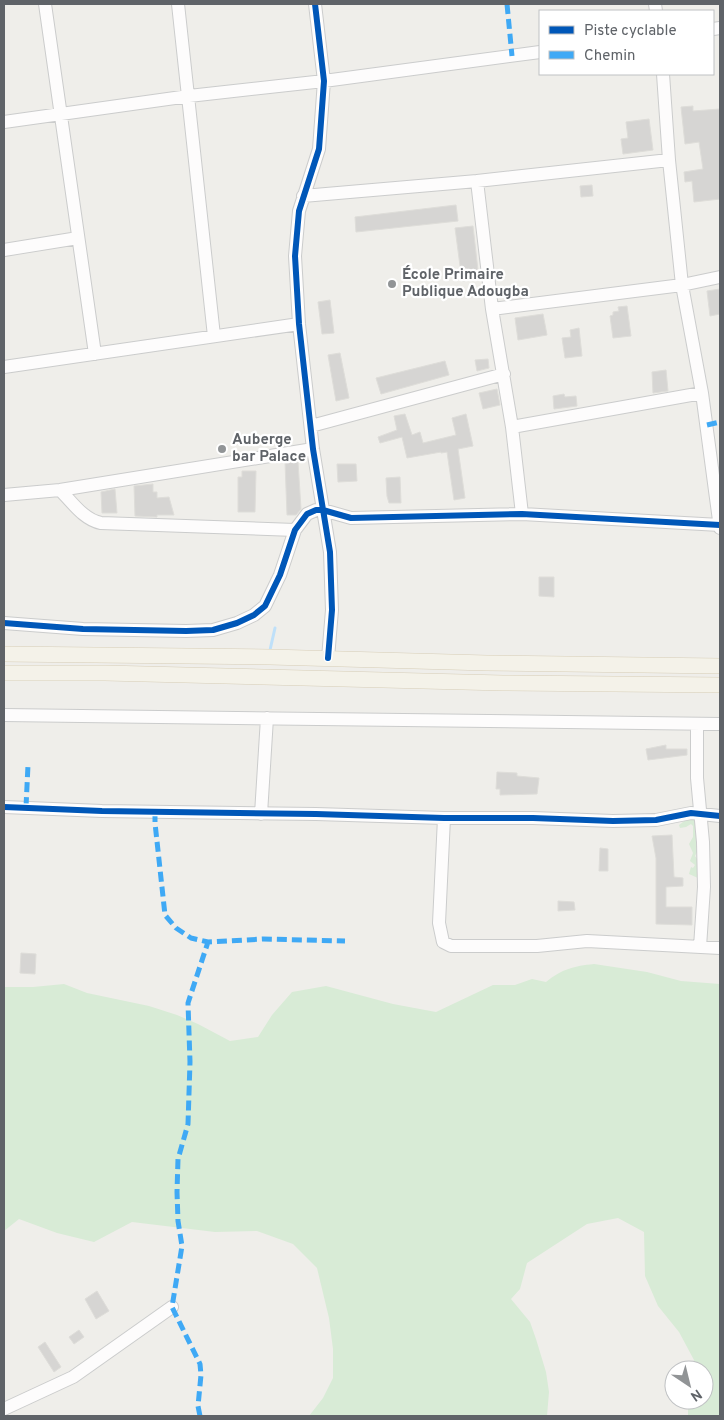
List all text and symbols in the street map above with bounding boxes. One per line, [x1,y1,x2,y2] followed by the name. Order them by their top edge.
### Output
[539,10,714,75] legend
[584,22,677,41] text: Piste cyclable
[584,47,636,66] text: Chemin
[402,265,529,302] place label: École Primaire Publique Adougba
[386,278,398,290] marker: École Primaire Publique Adougba
[232,431,306,467] place label: Auberge bar Palace
[216,443,228,455] marker: Auberge bar Palace
[664,1360,714,1410] north arrow
[687,1385,705,1404] text: N

